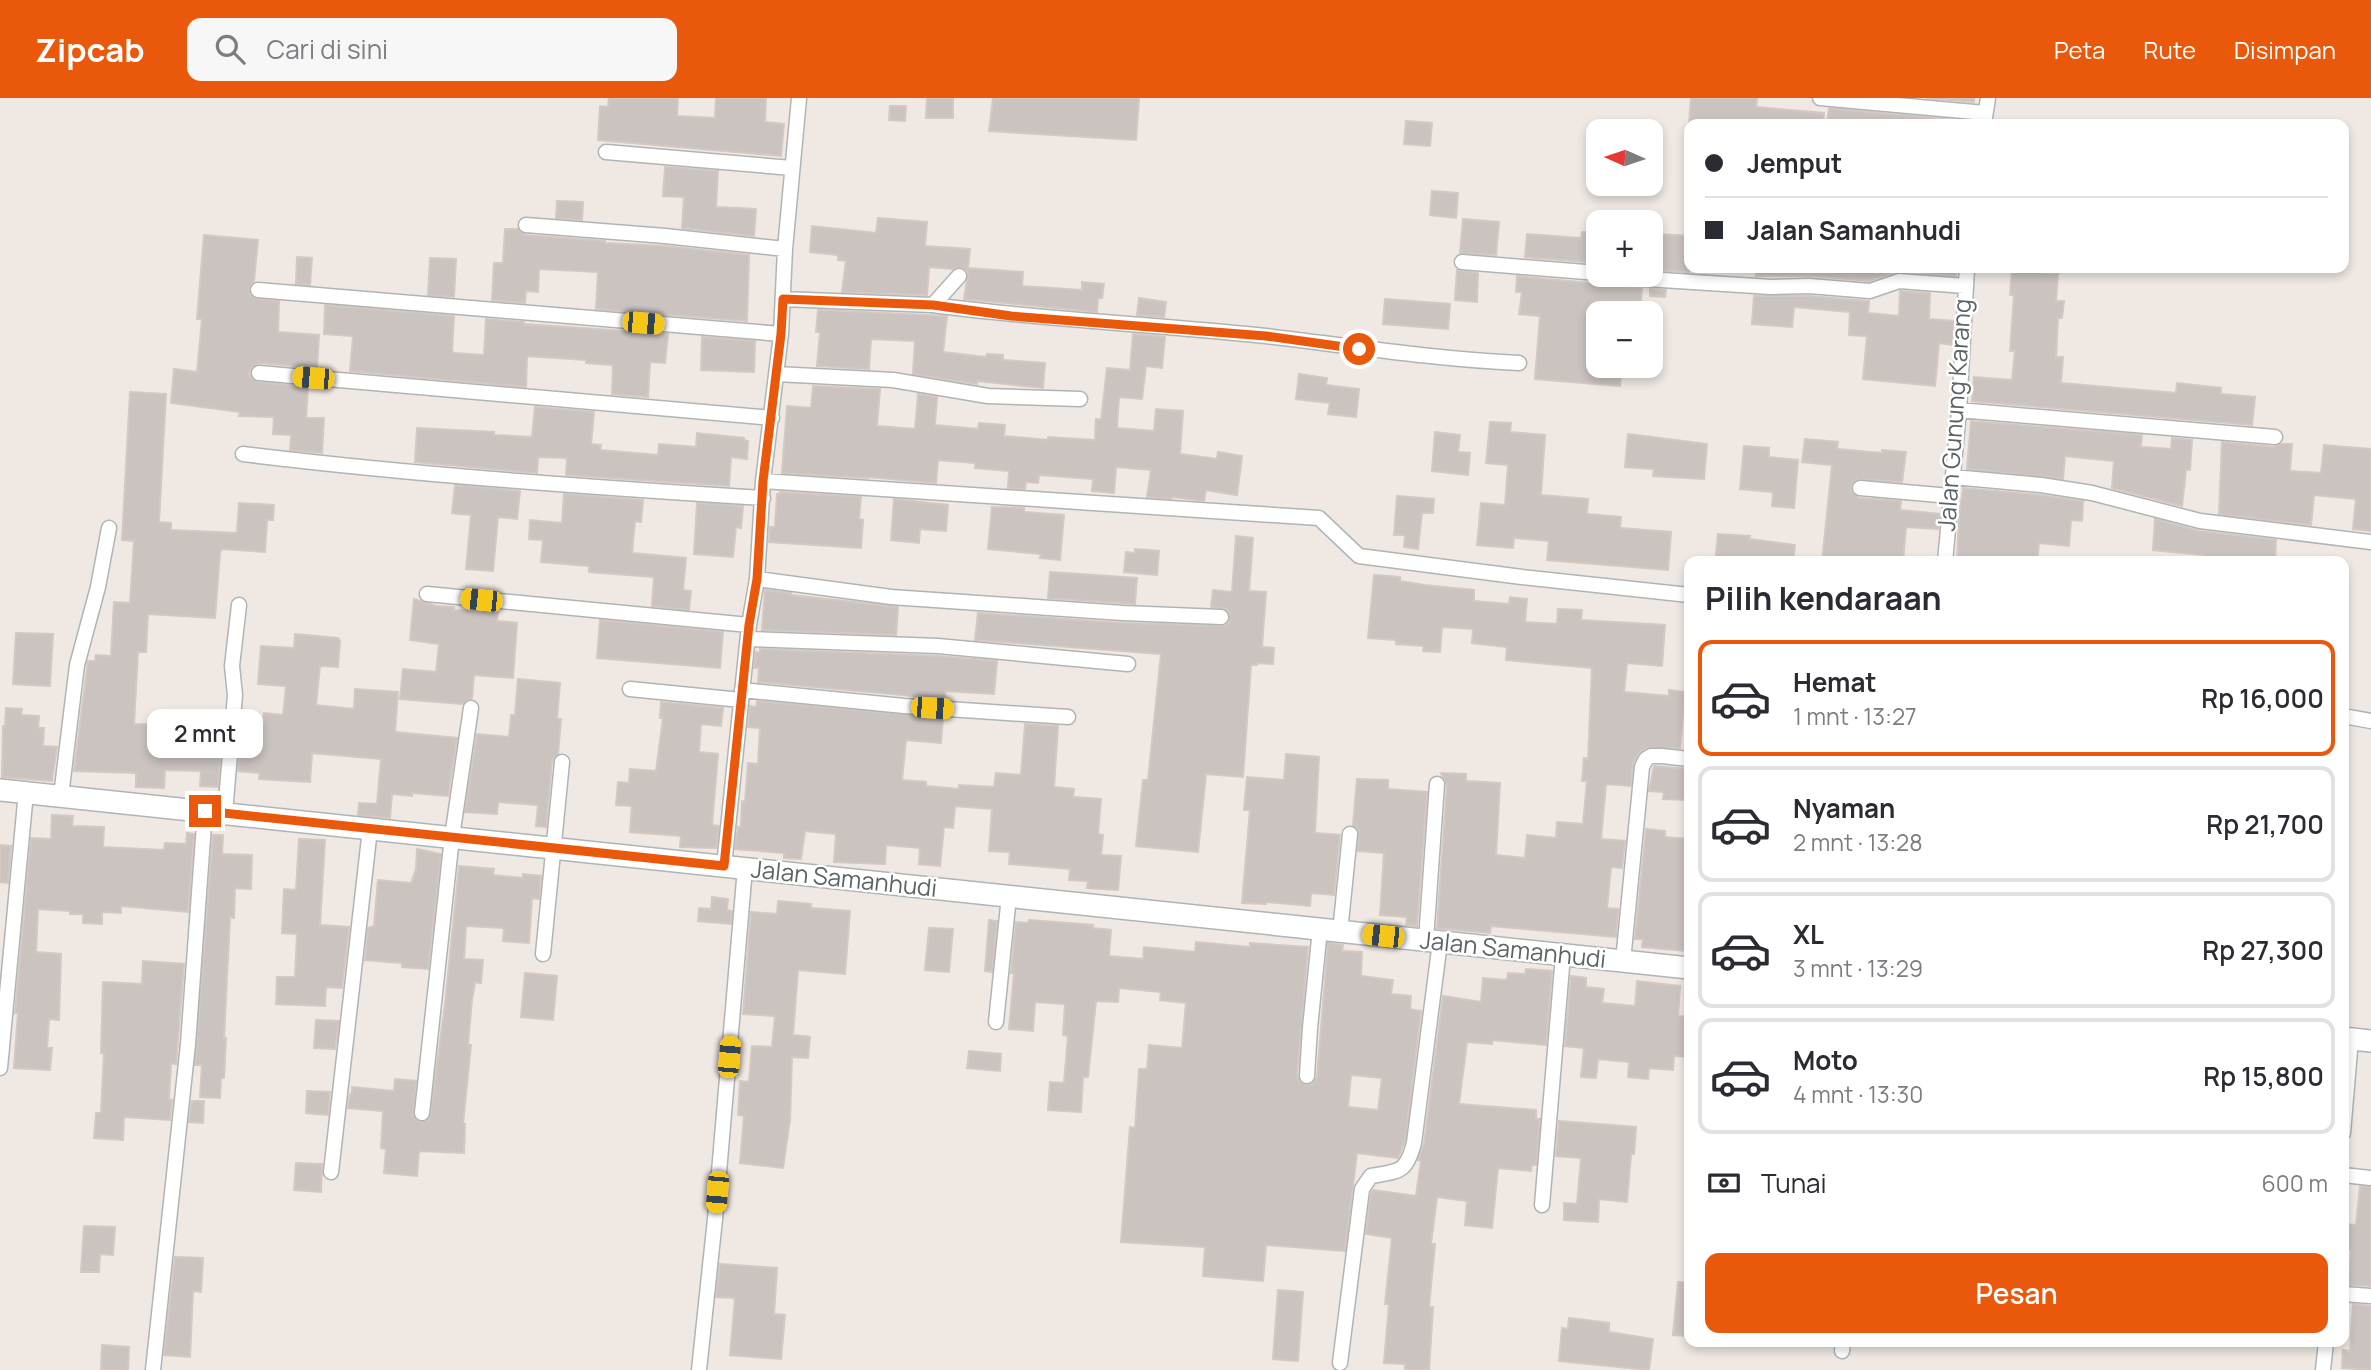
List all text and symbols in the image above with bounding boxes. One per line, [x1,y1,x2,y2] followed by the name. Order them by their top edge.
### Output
[187,18,677,81] search box
[35,27,145,72] text: Zipcab
[211,30,249,68] icon: search
[267,31,388,67] text: Cari di sini
[2054,33,2105,66] text: Peta
[2143,33,2196,66] text: Rute
[2234,33,2336,66] text: Disimpan
[1586,119,1662,196] north arrow
[1586,119,1663,378] map controls
[1747,145,1842,181] text: Jemput
[1586,210,1663,287] button: +
[1747,212,1961,248] text: Jalan Samanhudi
[1929,298,1978,532] street label: Jalan Gunung Karang
[1586,301,1663,378] button: −
[622,311,665,335] car
[1343,333,1375,365] route start
[292,366,335,390] car
[1705,576,1942,620] text: Pilih kendaraan
[460,587,503,613] car
[1793,664,1877,700] text: Hemat
[1709,667,1772,730] icon: car
[2201,680,2324,716] text: Rp 16,000
[911,696,954,720] car
[1793,700,1917,732] text: 1 mnt · 13:27
[147,710,263,758] callout: 2 mnt
[174,717,236,749] text: 2 mnt
[1793,790,1895,826] text: Nyaman
[1709,793,1772,856] icon: car
[189,795,221,827] route end
[2206,806,2324,842] text: Rp 21,700
[1793,826,1923,858] text: 2 mnt · 13:28
[750,851,939,904] street label: Jalan Samanhudi
[1793,916,1824,952] text: XL
[1709,919,1772,982] icon: car
[1419,922,1608,975] street label: Jalan Samanhudi
[1362,923,1405,949] car
[2202,932,2324,968] text: Rp 27,300
[1793,952,1923,984] text: 3 mnt · 13:29
[717,1035,742,1079] car
[1793,1042,1858,1078] text: Moto
[1709,1045,1772,1108] icon: car
[2203,1058,2324,1094] text: Rp 15,800
[1793,1078,1923,1110] text: 4 mnt · 13:30
[1705,1164,1743,1202] icon: cash
[1761,1165,1827,1201] text: Tunai
[2262,1167,2328,1199] text: 600 m
[705,1170,730,1214] car
[1705,1253,2328,1333] button: Pesan

